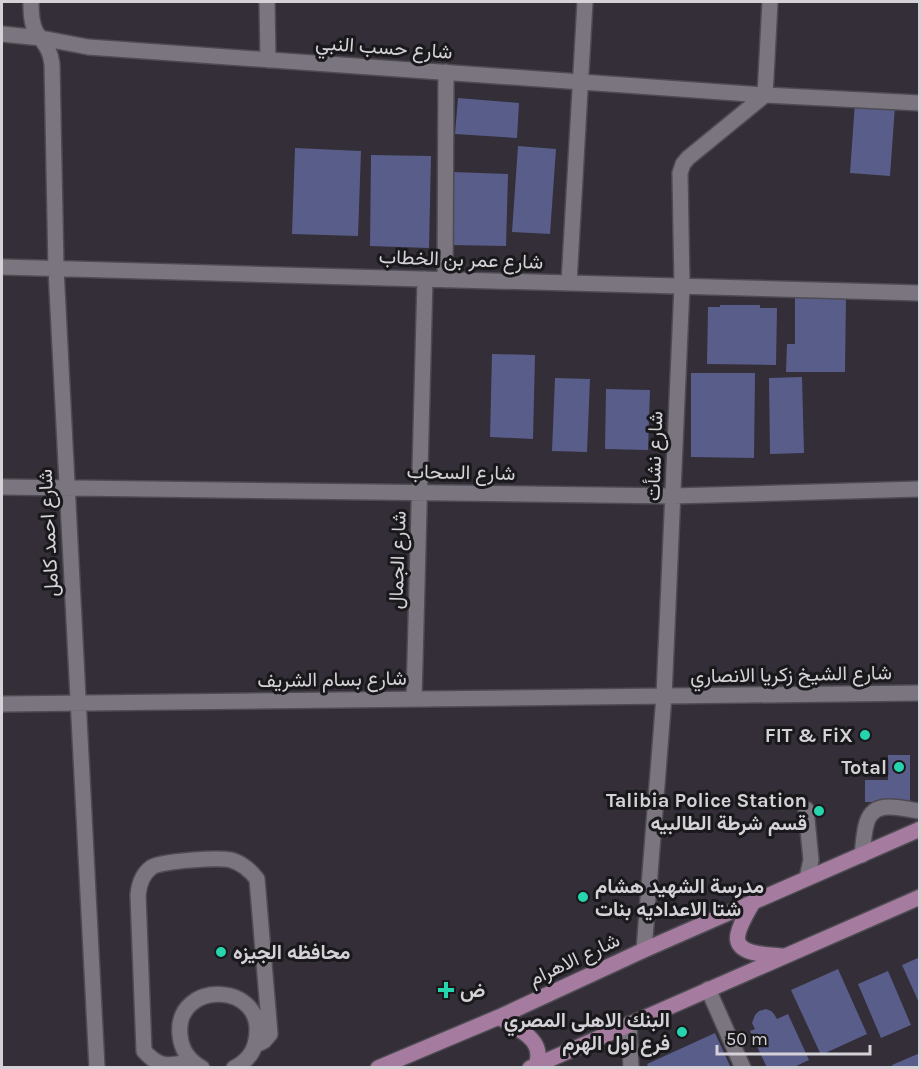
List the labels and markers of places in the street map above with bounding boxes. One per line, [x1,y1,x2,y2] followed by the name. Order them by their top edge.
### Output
[765,724,853,747] place label: FIT & FiX
[858,728,872,742] marker: FIT & FiX
[841,756,887,779] place label: Total
[892,760,906,774] marker: Total
[606,789,807,836] place label: Talibia Police Station قسم شرطة الطالبيه
[812,804,826,818] marker: Talibia Police Station قسم شرطة الطالبيه
[595,875,764,921] place label: مدرسة الشهيد هشام شتا الاعداديه بنات
[576,890,590,904] marker: مدرسة الشهيد هشام شتا الاعداديه بنات
[233,941,351,965] place label: محافظه الجيزه
[214,945,228,959] marker: محافظه الجيزه
[460,979,485,1002] place label: ض
[437,981,455,999] marker: ض
[504,1009,670,1057] place label: البنك الاهلى المصري فرع اول الهرم
[675,1025,689,1039] marker: البنك الاهلى المصري فرع اول الهرم

